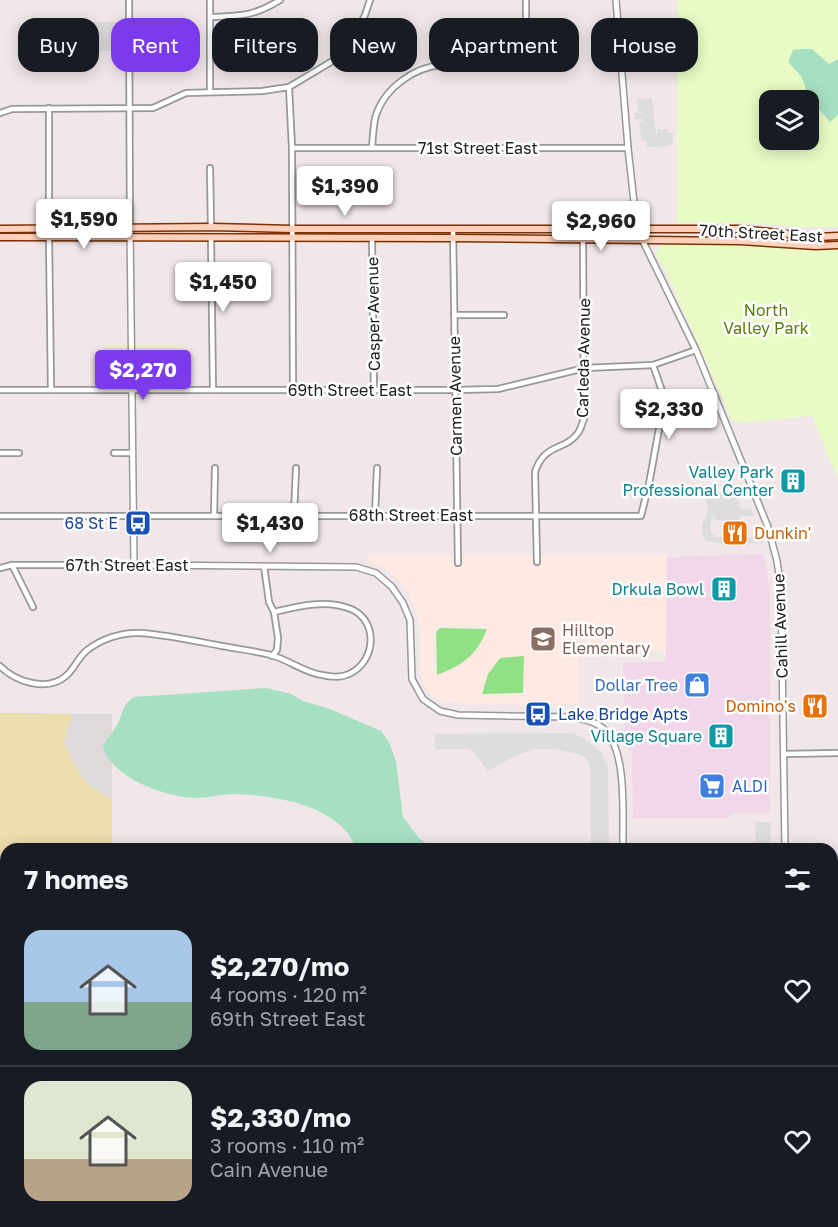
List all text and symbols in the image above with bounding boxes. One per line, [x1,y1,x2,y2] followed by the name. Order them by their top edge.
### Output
[18,18,99,72] chip: Buy
[111,18,200,72] chip: Rent
[212,18,318,72] chip: Filters
[330,18,417,72] chip: New
[429,18,579,72] chip: Apartment
[591,18,698,72] chip: House
[759,90,819,150] map controls
[759,90,819,150] button: layers
[418,138,538,158] street label: 71st Street East
[296,166,394,217] pin: $1,390
[311,173,379,197] text: $1,390
[35,199,133,250] pin: $1,590
[552,201,650,252] pin: $2,960
[50,206,118,230] text: $1,590
[566,208,636,232] text: $2,960
[699,220,823,246] street label: 70th Street East
[362,257,384,371] street label: Casper Avenue
[174,262,272,313] pin: $1,450
[189,269,257,293] text: $1,450
[572,298,594,418] street label: Carleda Avenue
[723,300,809,338] park label: North Valley Park
[444,336,466,456] street label: Carmen Avenue
[94,350,192,401] pin: $2,270
[109,357,177,381] text: $2,270
[288,380,412,400] street label: 69th Street East
[620,389,718,440] pin: $2,330
[634,396,704,420] text: $2,330
[622,462,774,500] place label: Valley Park Professional Center
[778,466,808,496] building icon: Valley Park Professional Center
[221,503,319,554] pin: $1,430
[349,505,473,525] street label: 68th Street East
[123,508,153,538] bus stop icon: 68 St E
[236,510,304,534] text: $1,430
[64,513,118,533] place label: 68 St E
[720,518,750,548] restaurant icon: Dunkin'
[754,523,811,543] place label: Dunkin'
[65,555,189,575] street label: 67th Street East
[768,573,792,679] street label: Cahill Avenue
[709,574,739,604] building icon: Drkula Bowl
[611,579,704,599] place label: Drkula Bowl
[562,620,650,658] place label: Hilltop Elementary
[528,624,558,654] school or university icon: Hilltop Elementary
[682,670,712,700] shop icon: Dollar Tree
[595,675,678,695] place label: Dollar Tree
[800,691,830,721] restaurant icon: Domino's
[725,696,796,716] place label: Domino's
[523,699,553,729] bus stop icon: Lake Bridge Apts
[558,704,688,724] place label: Lake Bridge Apts
[706,721,736,751] building icon: Village Square
[590,726,702,746] place label: Village Square
[697,771,727,801] supermarket icon: ALDI
[732,776,768,796] place label: ALDI
[781,863,814,896] icon: filters
[24,864,129,895] text: 7 homes
[210,951,349,982] text: $2,270/mo
[72,954,144,1026] icon: home
[781,974,814,1007] icon: heart
[210,982,367,1006] text: 4 rooms · 120 m²
[210,1006,366,1030] text: 69th Street East
[210,1102,351,1133] text: $2,330/mo
[72,1105,144,1177] icon: home
[781,1125,814,1158] icon: heart
[210,1133,364,1157] text: 3 rooms · 110 m²
[210,1157,328,1181] text: Cain Avenue

